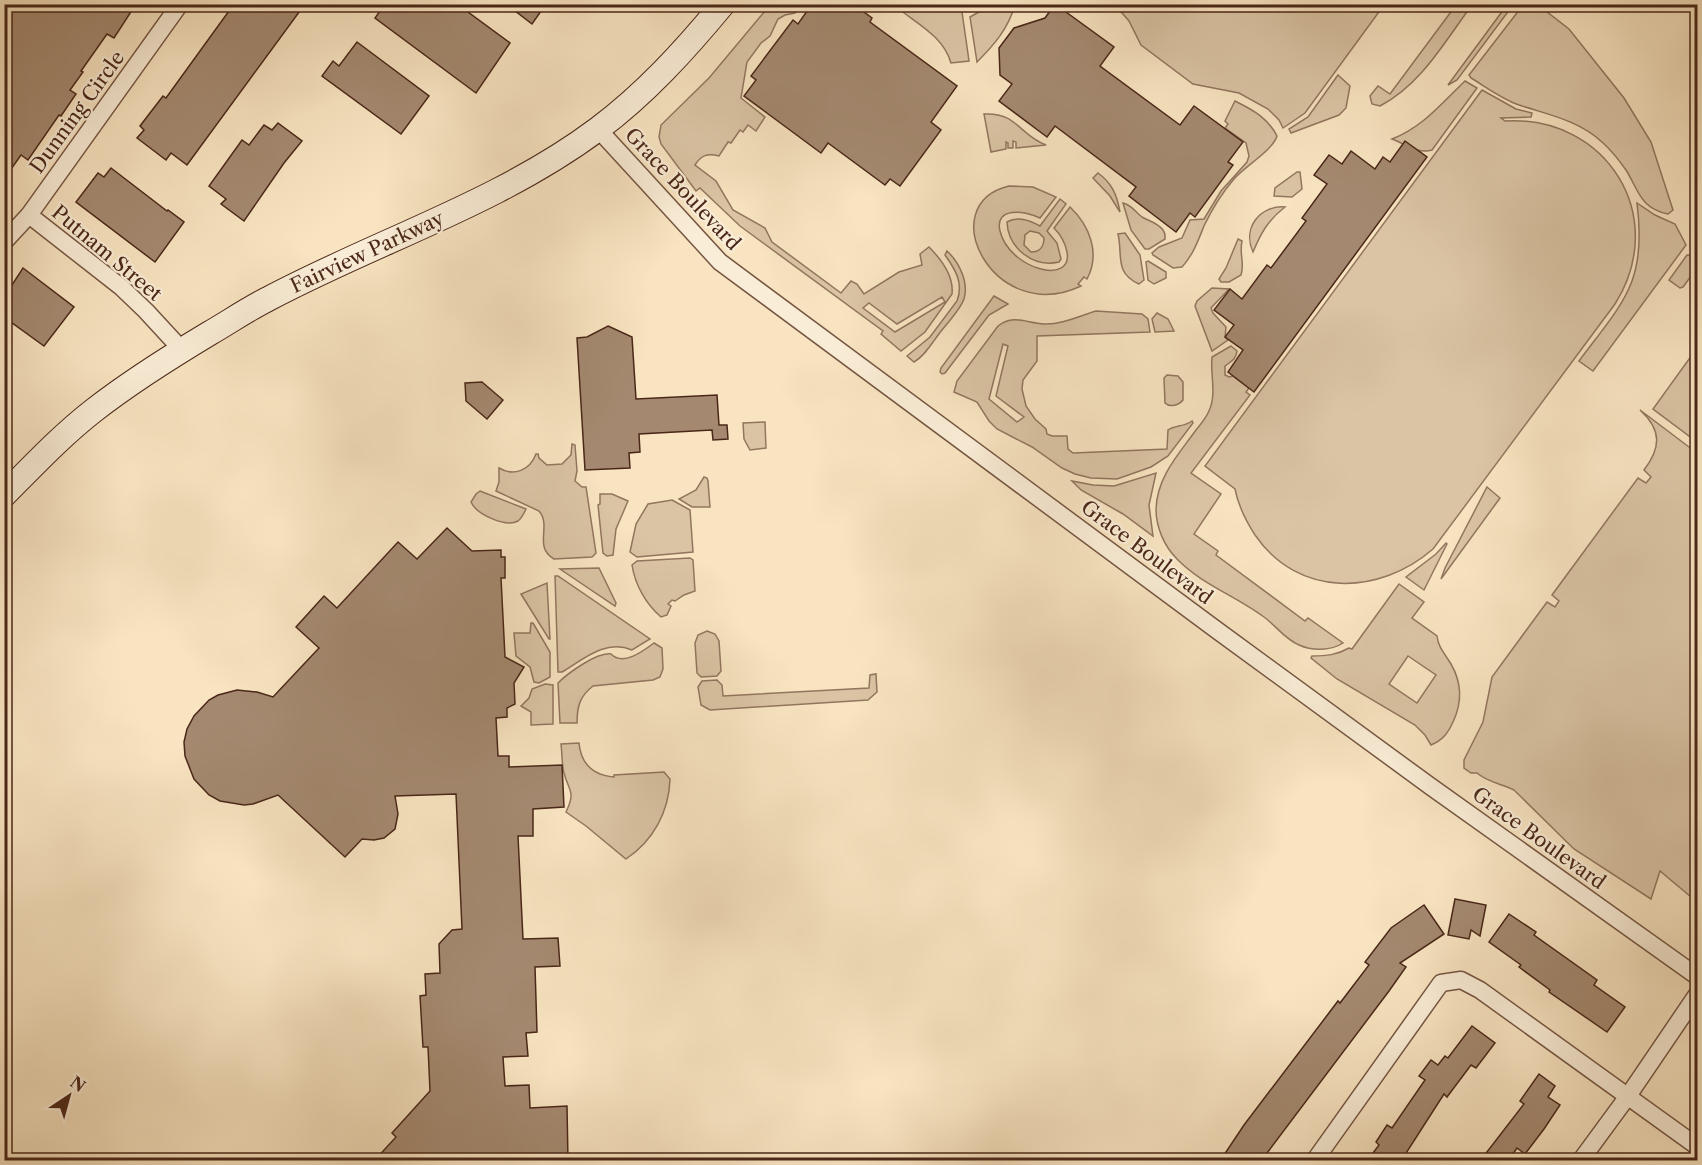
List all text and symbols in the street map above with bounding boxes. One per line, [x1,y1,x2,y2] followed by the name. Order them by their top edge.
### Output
[25,46,129,178] street label: Dunning Circle
[620,123,746,255] street label: Grace Boulevard
[47,200,167,306] street label: Putnam Street
[286,206,448,298] street label: Fairview Parkway
[1076,495,1218,609] street label: Grace Boulevard
[1468,782,1610,894] street label: Grace Boulevard
[39,1066,99,1126] north arrow
[66,1072,89,1096] text: N

